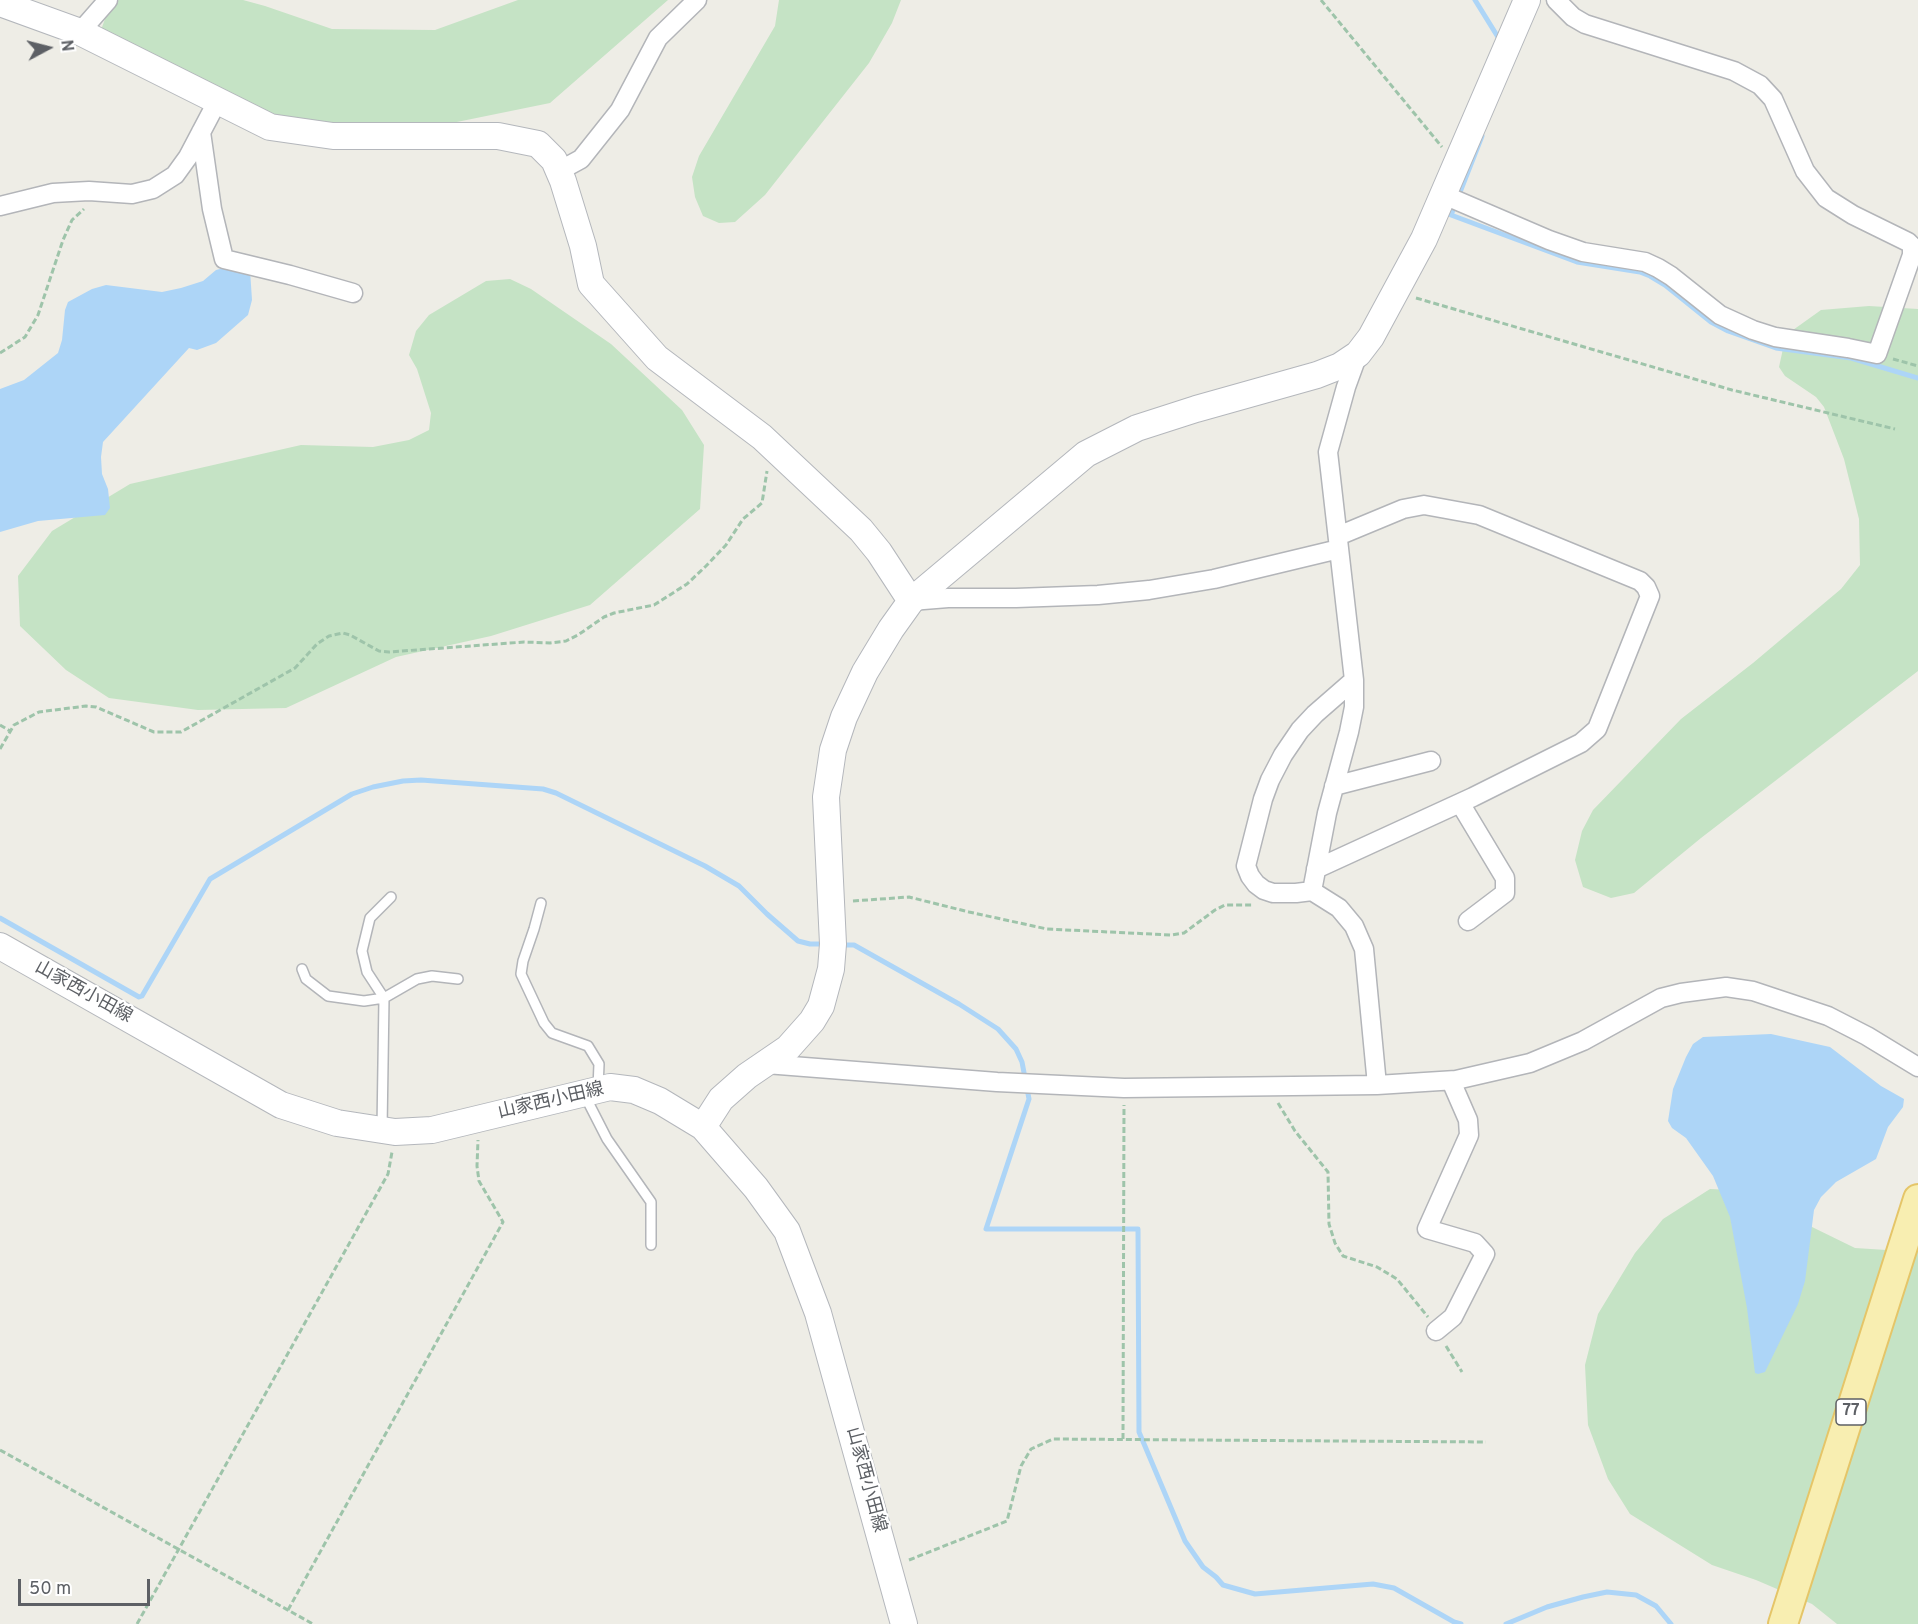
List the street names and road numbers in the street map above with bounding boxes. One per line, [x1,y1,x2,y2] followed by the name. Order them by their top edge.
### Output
[31,957,135,1029] street label: 山家西小田線
[496,1079,606,1125] street label: 山家西小田線
[1836,1399,1866,1425] road number: 77
[841,1425,889,1535] street label: 山家西小田線

